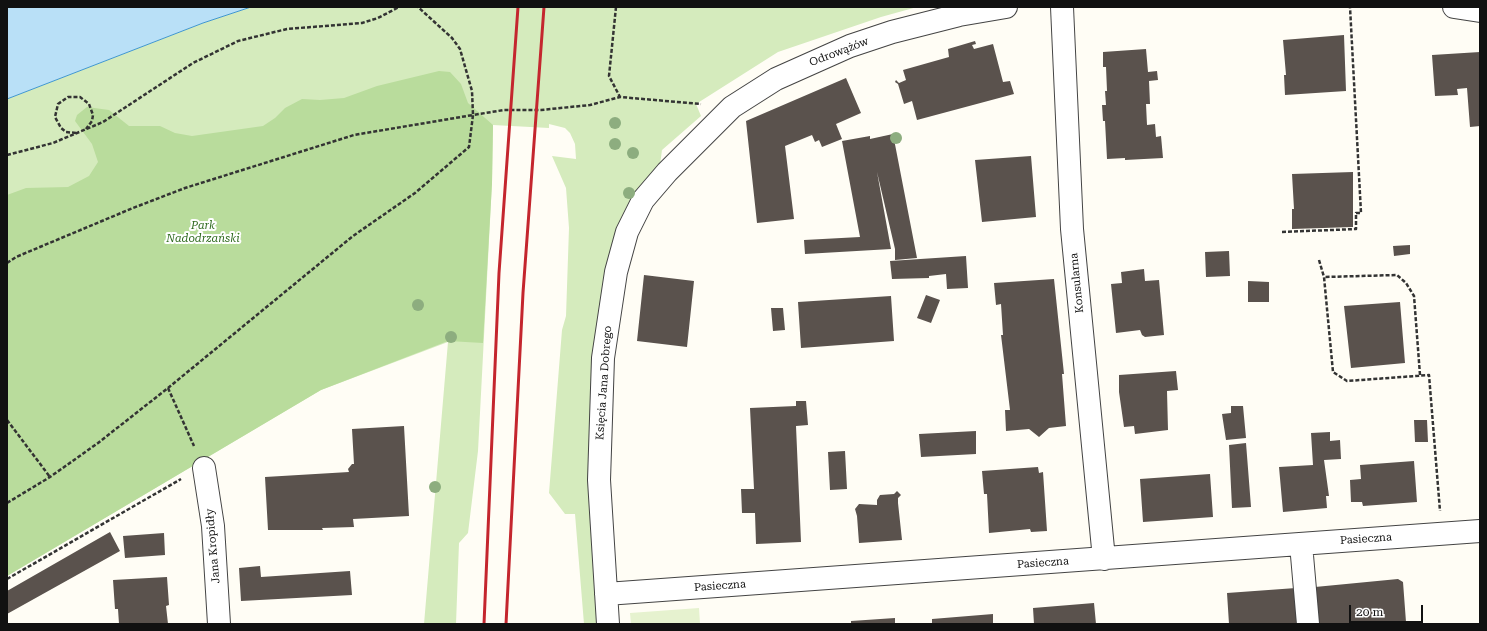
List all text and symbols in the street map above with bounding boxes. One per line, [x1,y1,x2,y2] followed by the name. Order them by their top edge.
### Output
[807,35,871,69] street label: Odrowążów
[166,219,240,245] park label: Park Nadodrzański
[1067,252,1087,314] street label: Konsularna
[593,325,615,441] street label: Księcia Jana Dobrego
[203,508,223,584] street label: Jana Kropidły
[1340,531,1392,547] street label: Pasieczna
[1017,555,1069,571] street label: Pasieczna
[694,578,746,594] street label: Pasieczna
[1351,597,1425,623] scale bar
[1356,605,1383,619] text: 20 m

